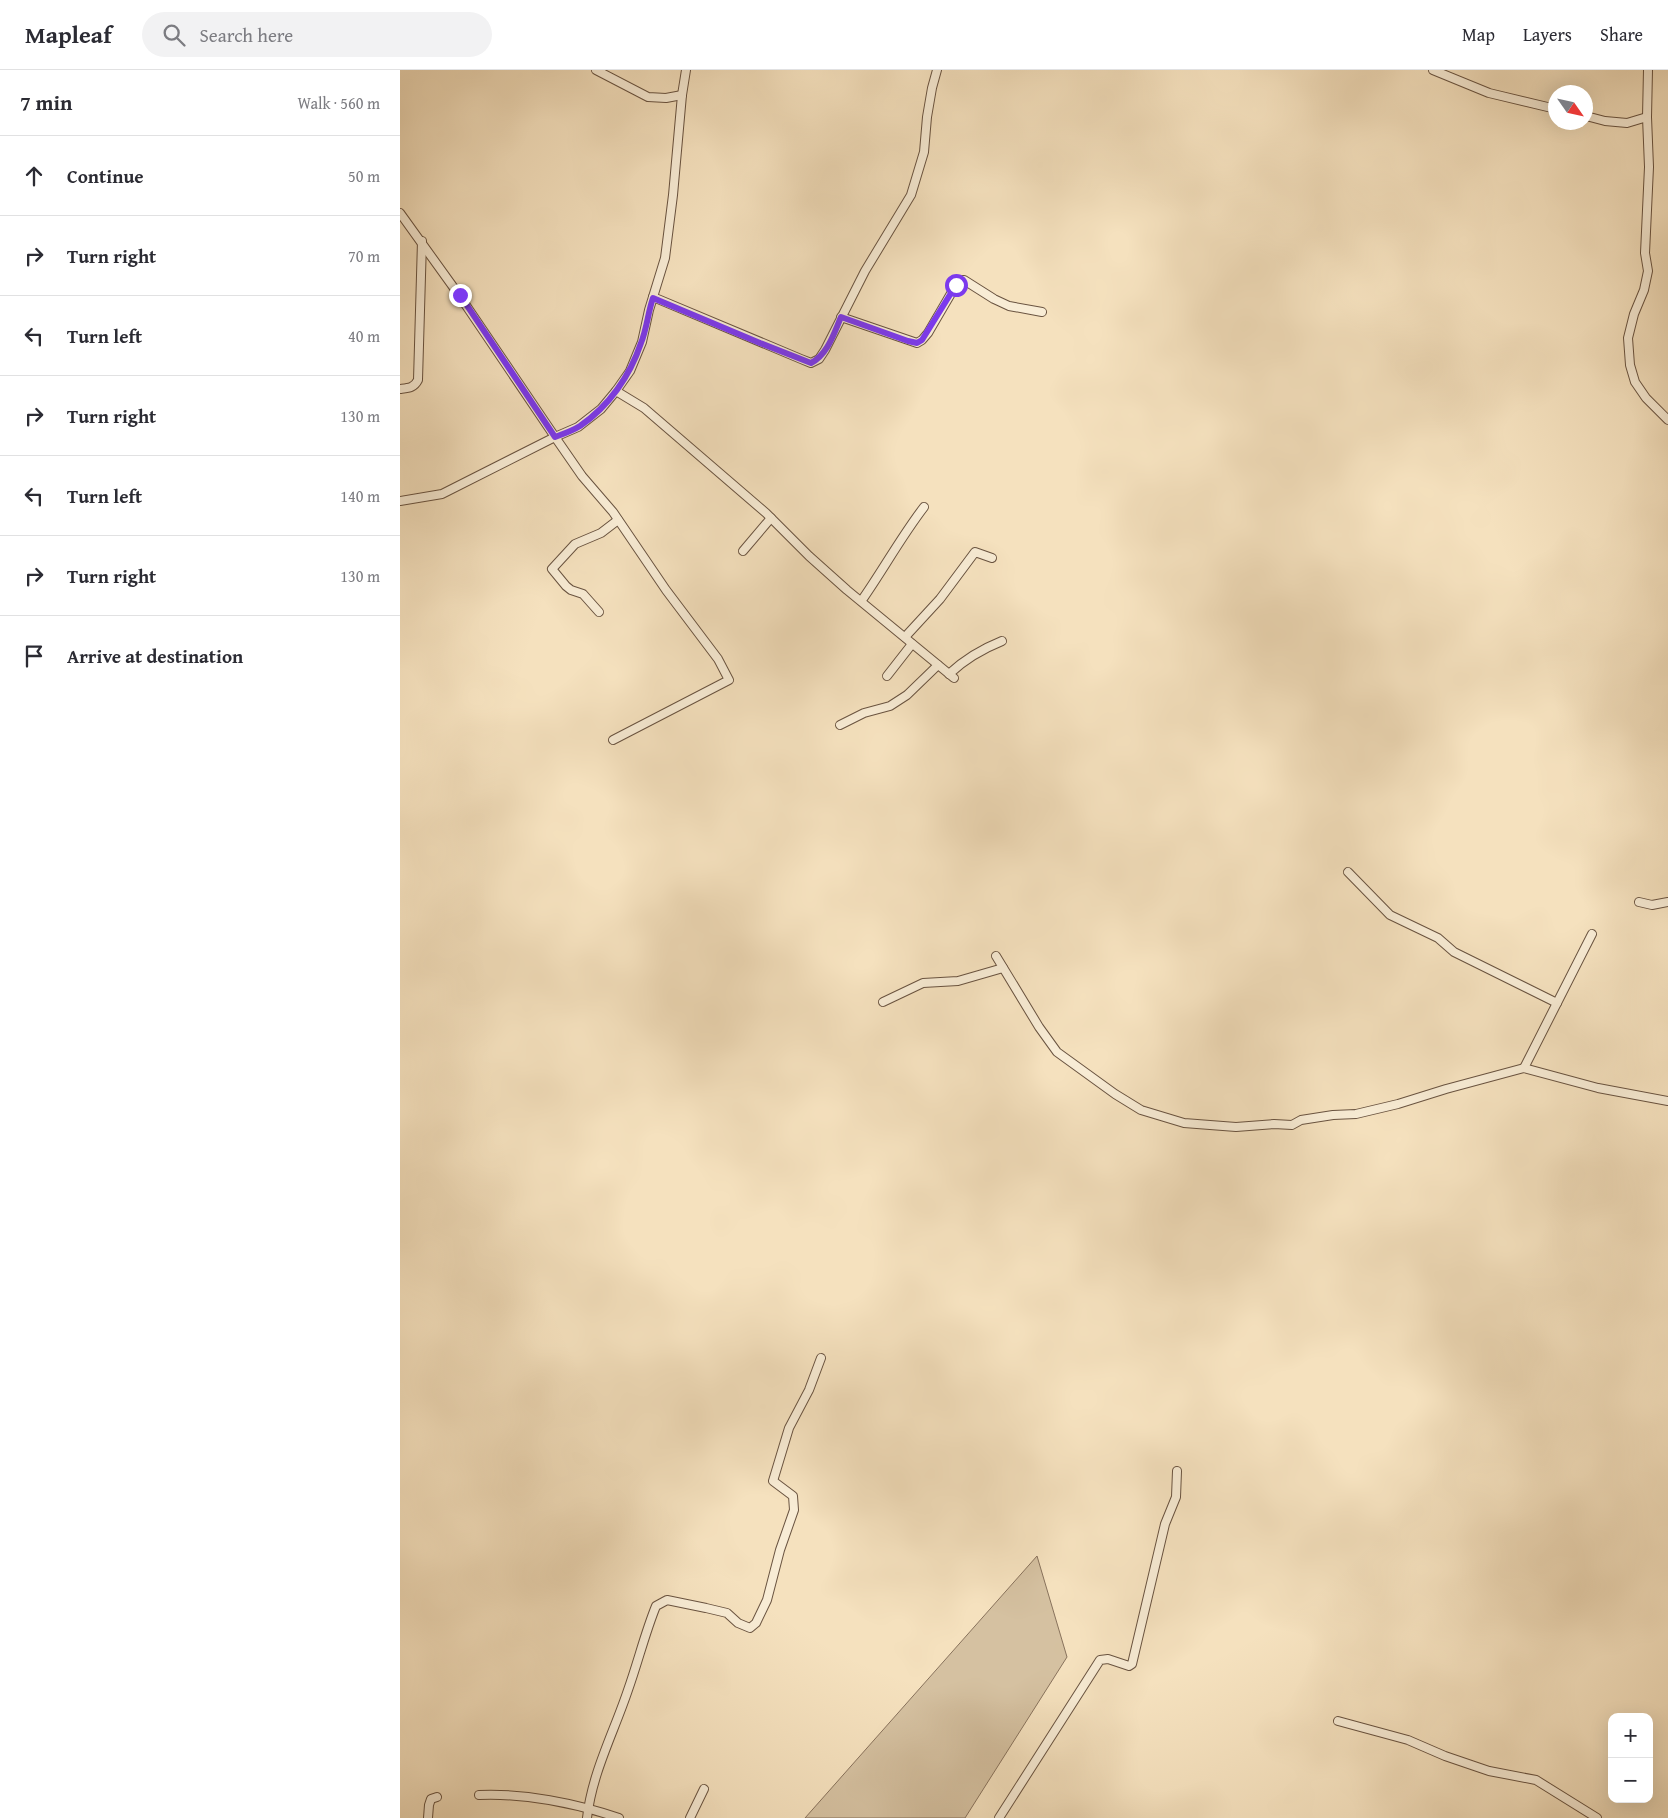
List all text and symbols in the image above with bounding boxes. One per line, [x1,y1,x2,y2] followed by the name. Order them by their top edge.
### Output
[142,12,492,57] search box
[25,17,112,52] text: Mapleaf
[160,21,188,49] icon: search
[200,21,293,49] text: Search here
[1462,21,1495,48] text: Map
[1523,21,1572,48] text: Layers
[1600,21,1643,48] text: Share
[1548,85,1593,130] north arrow
[20,87,72,118] text: 7 min
[297,91,380,115] text: Walk · 560 m
[20,162,48,190] icon: ahead
[67,162,144,190] text: Continue
[348,164,380,188] text: 50 m
[20,242,48,270] icon: right
[67,242,156,270] text: Turn right
[348,244,380,268] text: 70 m
[945,274,968,297] route start
[449,284,472,307] route end
[20,322,48,350] icon: left
[67,322,142,350] text: Turn left
[348,324,380,348] text: 40 m
[20,402,48,430] icon: right
[67,402,156,430] text: Turn right
[340,404,380,428] text: 130 m
[20,482,48,510] icon: left
[67,482,142,510] text: Turn left
[340,484,380,508] text: 140 m
[20,562,48,590] icon: right
[67,562,156,590] text: Turn right
[340,564,380,588] text: 130 m
[20,642,48,670] icon: arrive
[67,642,243,670] text: Arrive at destination
[1608,1713,1653,1803] map controls
[1608,1713,1653,1758] button: +
[1608,1758,1653,1803] button: −

